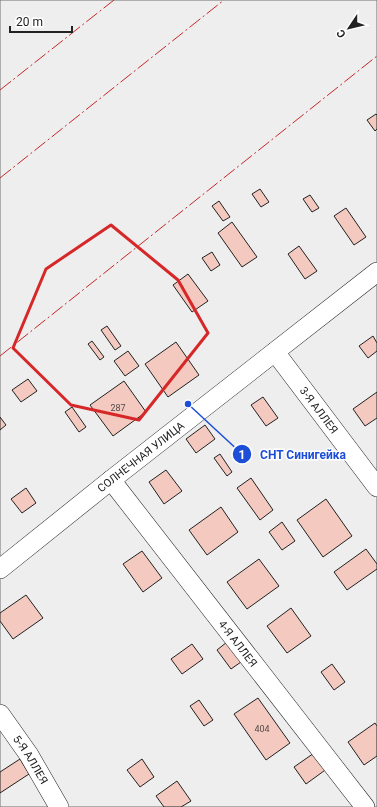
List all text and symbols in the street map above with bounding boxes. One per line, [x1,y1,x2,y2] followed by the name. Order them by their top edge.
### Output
[10,8,72,34] scale bar
[329,8,369,48] north arrow
[16,15,43,29] text: 20 m
[334,27,349,40] text: С
[297,385,340,436] street label: 3-Я АЛЛЕЯ
[110,403,126,413] house number: 287
[95,419,188,495] street label: СОЛНЕЧНАЯ УЛИЦА
[232,442,354,466] callout: СНТ Синигейка
[239,448,245,462] text: 1
[260,448,347,462] text: СНТ Синигейка
[216,618,260,670] street label: 4-Я АЛЛЕЯ
[254,724,270,734] house number: 404
[10,733,50,787] street label: 5-Я АЛЛЕЯ

